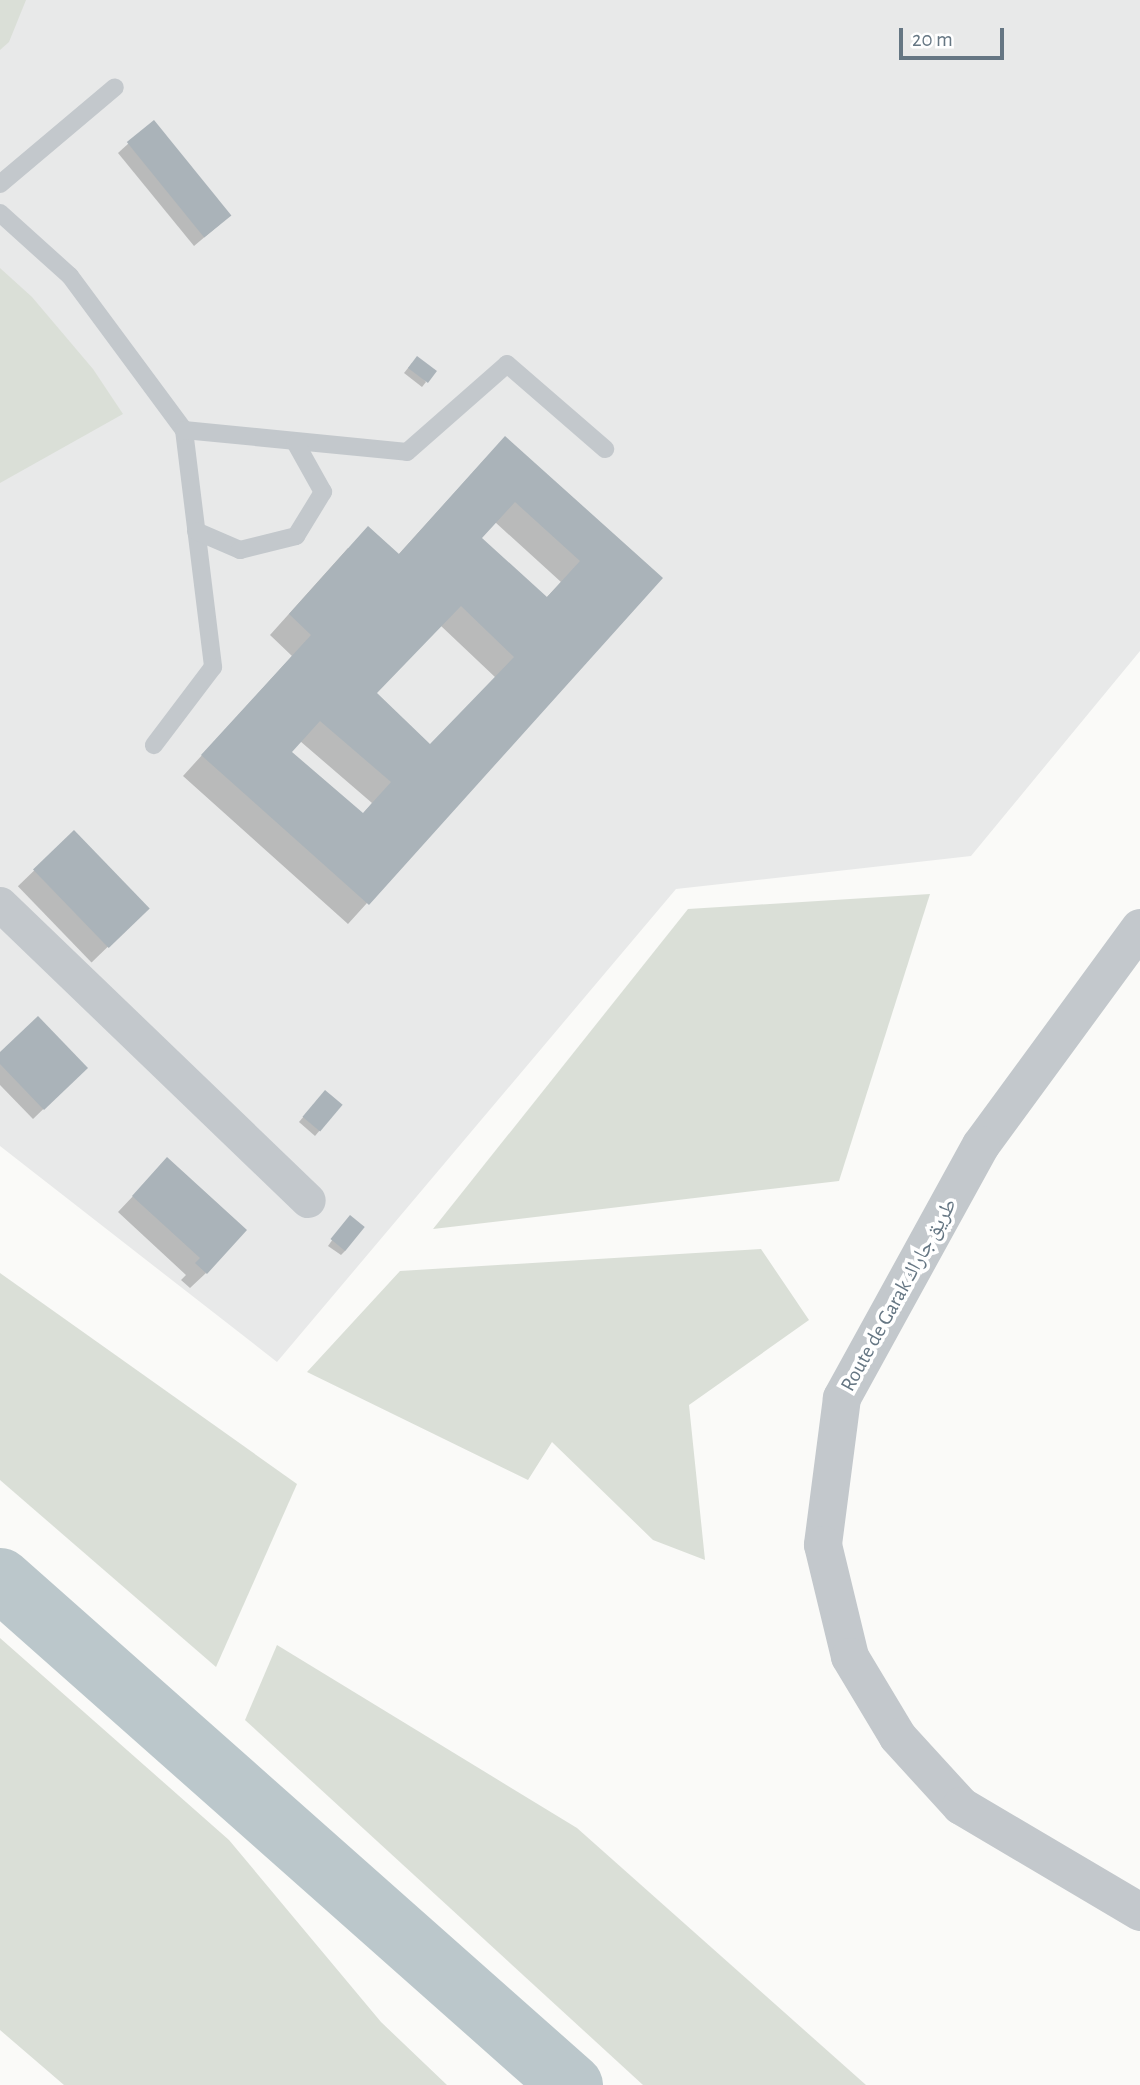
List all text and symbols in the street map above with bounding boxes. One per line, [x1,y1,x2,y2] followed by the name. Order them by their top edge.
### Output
[902,14,1007,58] scale bar
[912,29,953,50] text: 20 m
[835,1194,963,1396] street label: Route de Garak طريق جاراك

